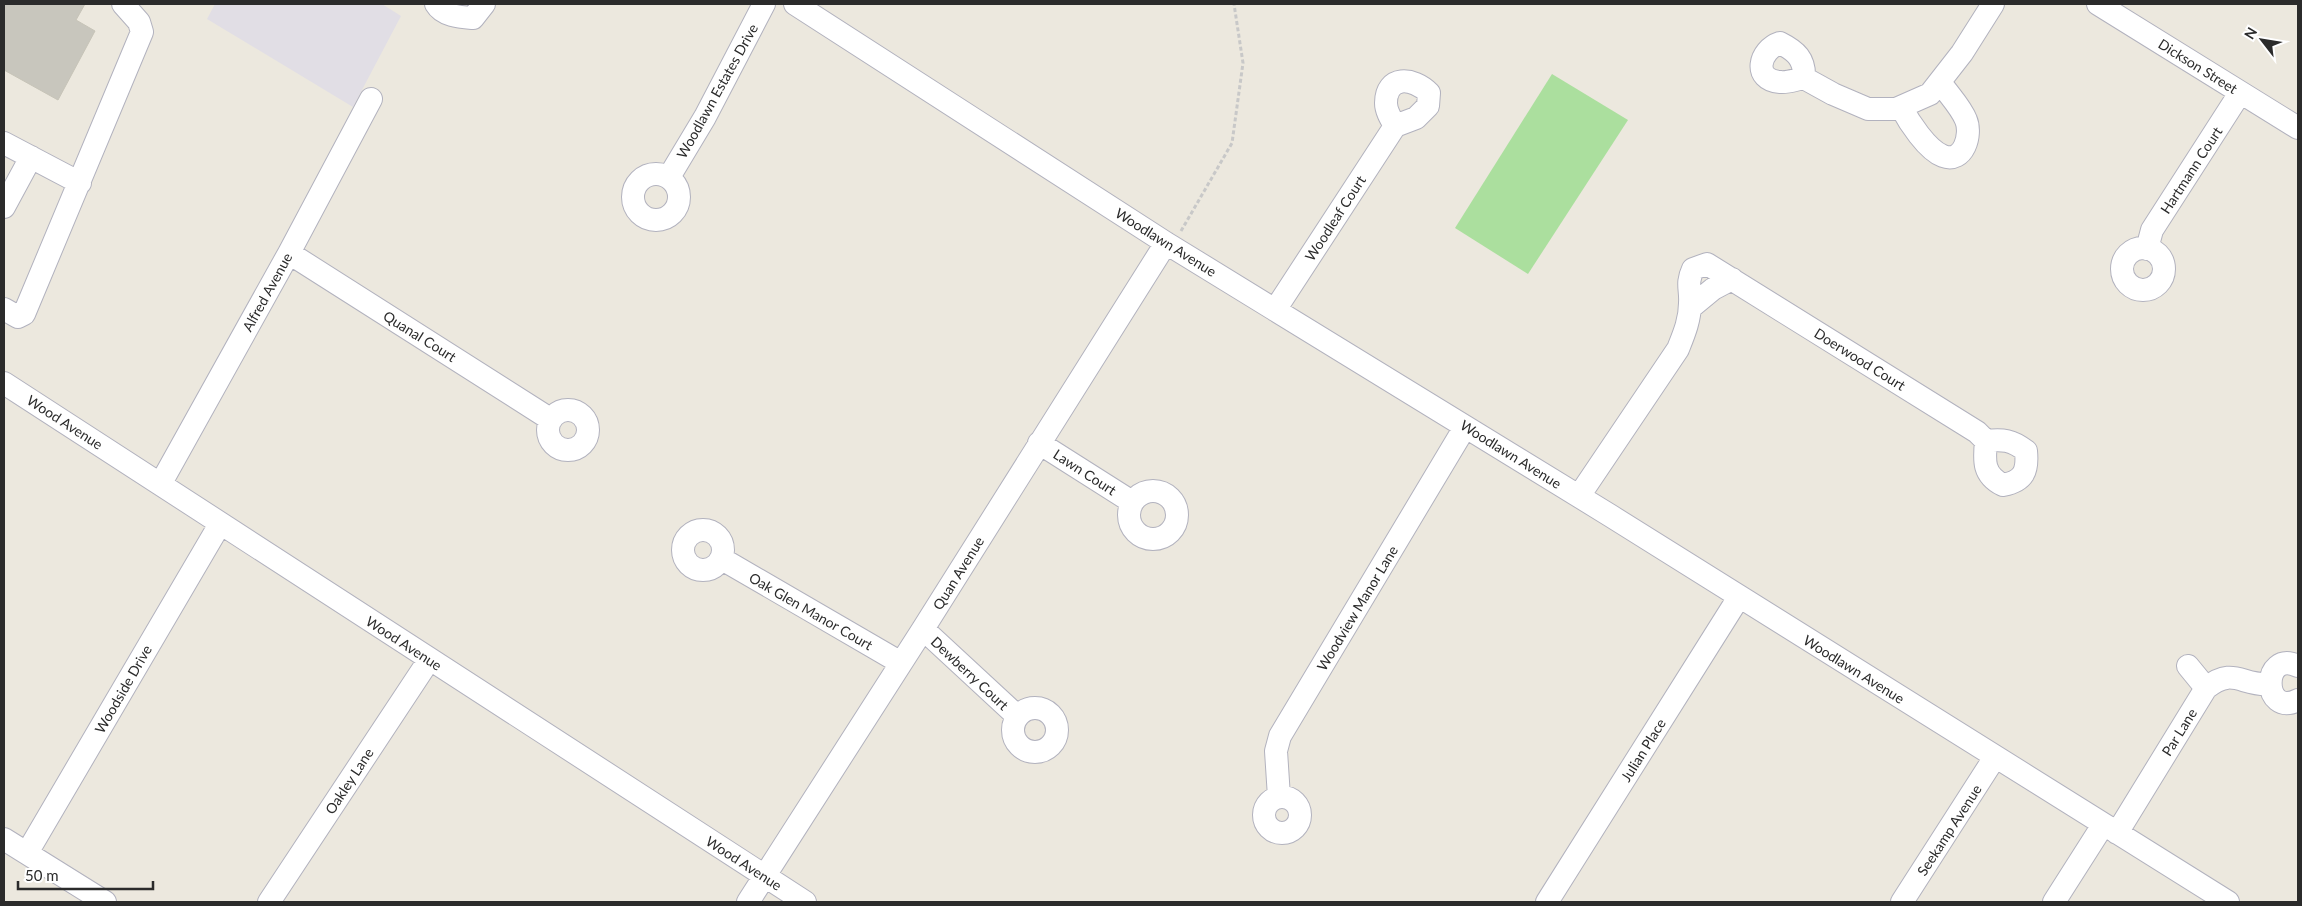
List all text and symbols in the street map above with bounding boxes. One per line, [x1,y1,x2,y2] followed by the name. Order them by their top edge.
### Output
[2237,15,2287,65] north arrow
[673,21,761,161] street label: Woodlawn Estates Drive
[2240,24,2260,42] text: N
[2155,35,2241,97] street label: Dickson Street
[2157,123,2225,217] street label: Hartmann Court
[1301,172,1369,264] street label: Woodleaf Court
[1112,204,1220,280] street label: Woodlawn Avenue
[238,250,296,334] street label: Alfred Avenue
[380,307,460,365] street label: Quanal Court
[1811,324,1909,394] street label: Doerwood Court
[24,391,106,453] street label: Wood Avenue
[1457,416,1565,492] street label: Woodlawn Avenue
[1050,445,1120,499] street label: Lawn Court
[929,533,987,613] street label: Quan Avenue
[1313,542,1401,674] street label: Woodview Manor Lane
[746,569,876,653] street label: Oak Glen Manor Court
[363,612,445,674] street label: Wood Avenue
[1800,631,1908,707] street label: Woodlawn Avenue
[928,633,1012,713] street label: Dewberry Court
[91,642,155,736] street label: Woodside Drive
[2158,705,2200,759] street label: Par Lane
[1617,715,1669,785] street label: Julian Place
[321,745,377,817] street label: Oakley Lane
[1913,781,1985,879] street label: Seekamp Avenue
[703,832,785,894] street label: Wood Avenue
[18,858,152,890] scale bar
[25,866,59,884] text: 50 m

